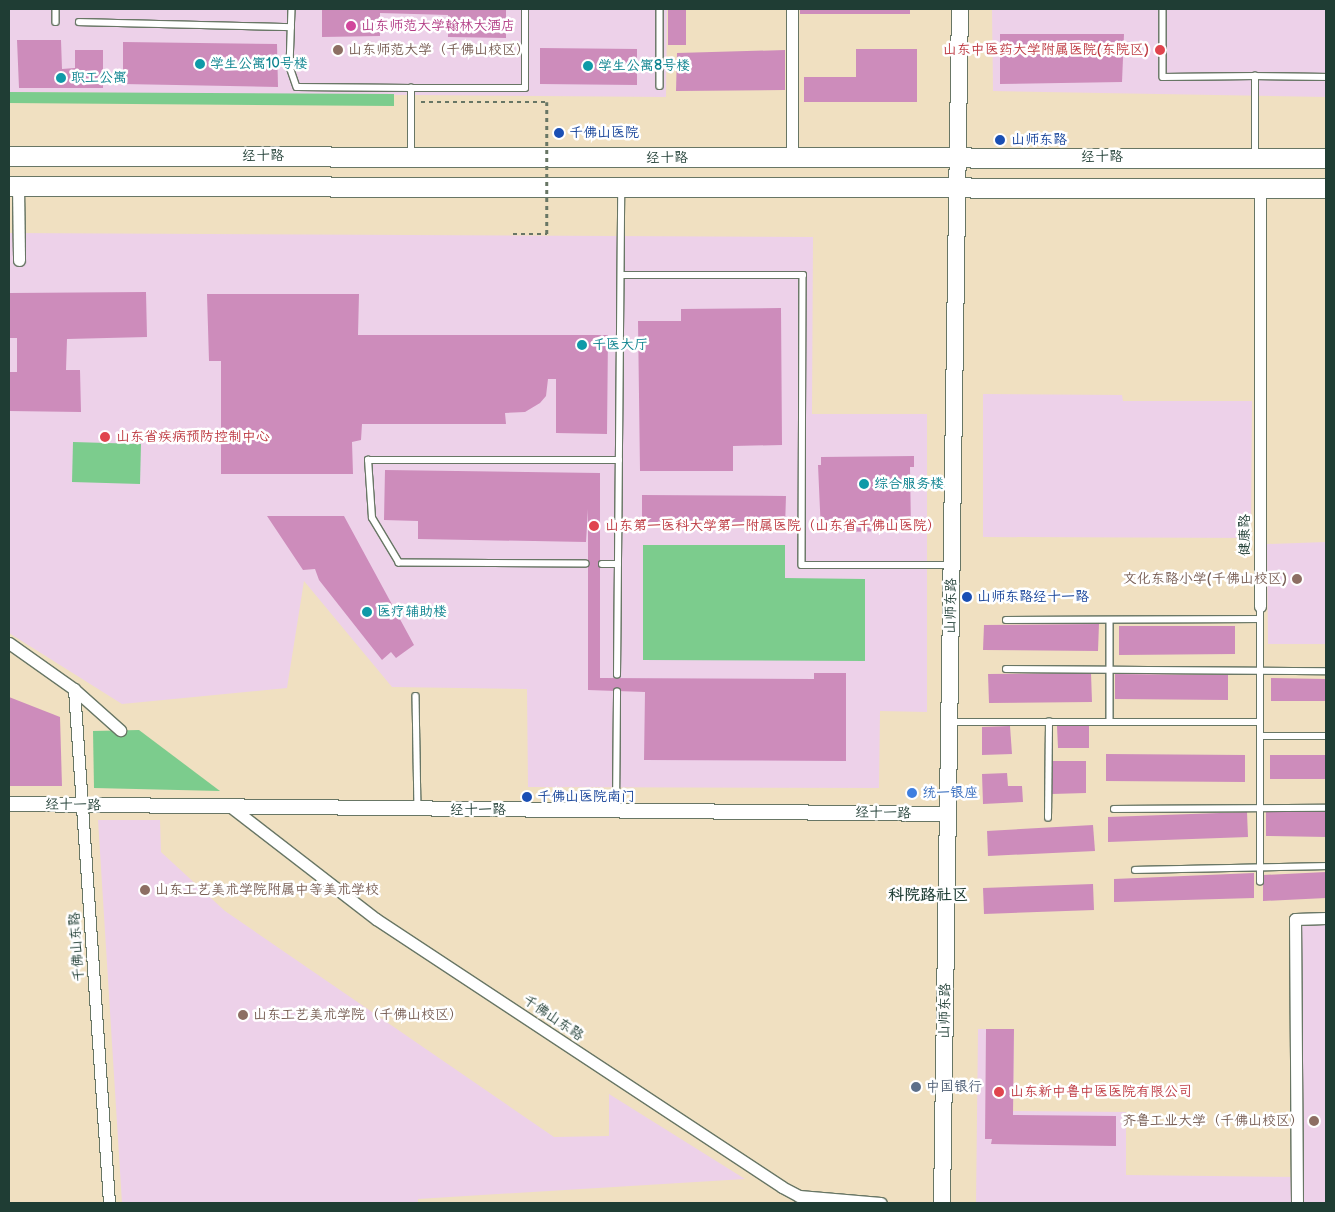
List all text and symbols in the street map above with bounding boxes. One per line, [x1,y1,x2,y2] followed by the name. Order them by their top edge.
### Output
[361,18,515,34] place label: 山东师范大学翰林大酒店
[345,20,357,32] marker: 山东师范大学翰林大酒店
[348,42,530,58] place label: 山东师范大学（千佛山校区）
[943,42,1149,58] place label: 山东中医药大学附属医院(东院区)
[1153,43,1167,57] marker: 山东中医药大学附属医院(东院区)
[332,44,344,56] marker: 山东师范大学（千佛山校区）
[210,56,308,72] place label: 学生公寓10号楼
[194,58,206,70] marker: 学生公寓10号楼
[598,58,690,74] place label: 学生公寓8号楼
[582,60,594,72] marker: 学生公寓8号楼
[71,70,127,86] place label: 职工公寓
[55,72,67,84] marker: 职工公寓
[569,125,639,141] place label: 千佛山医院
[553,127,565,139] marker: 千佛山医院
[1011,132,1067,148] place label: 山师东路
[993,133,1007,147] marker: 山师东路
[242,148,284,164] street label: 经十路
[1081,149,1123,165] street label: 经十路
[646,150,688,166] street label: 经十路
[592,337,648,353] place label: 千医大厅
[576,339,588,351] marker: 千医大厅
[116,429,270,445] place label: 山东省疾病预防控制中心
[98,430,112,444] marker: 山东省疾病预防控制中心
[874,476,944,492] place label: 综合服务楼
[858,478,870,490] marker: 综合服务楼
[1237,514,1253,556] street label: 健康路
[605,518,941,534] place label: 山东第一医科大学第一附属医院（山东省千佛山医院）
[587,519,601,533] marker: 山东第一医科大学第一附属医院（山东省千佛山医院）
[1123,571,1287,587] place label: 文化东路小学(千佛山校区)
[1291,573,1303,585] marker: 文化东路小学(千佛山校区)
[942,578,960,634] street label: 山师东路
[977,589,1089,605] place label: 山师东路经十一路
[961,591,973,603] marker: 山师东路经十一路
[377,604,447,620] place label: 医疗辅助楼
[361,606,373,618] marker: 医疗辅助楼
[922,785,978,801] place label: 统一银座
[906,787,918,799] marker: 统一银座
[537,789,635,805] place label: 千佛山医院南门
[521,791,533,803] marker: 千佛山医院南门
[45,796,101,814] street label: 经十一路
[450,802,506,818] street label: 经十一路
[855,804,911,822] street label: 经十一路
[155,882,379,898] place label: 山东工艺美术学院附属中等美术学校
[139,884,151,896] marker: 山东工艺美术学院附属中等美术学校
[888,886,968,906] district label: 科院路社区
[66,911,88,983] street label: 千佛山东路
[936,983,954,1039] street label: 山师东路
[519,991,587,1045] street label: 千佛山东路
[253,1007,463,1023] place label: 山东工艺美术学院（千佛山校区）
[237,1009,249,1021] marker: 山东工艺美术学院（千佛山校区）
[926,1079,982,1095] place label: 中国银行
[910,1081,922,1093] marker: 中国银行
[1010,1084,1192,1100] place label: 山东新中鲁中医医院有限公司
[992,1085,1006,1099] marker: 山东新中鲁中医医院有限公司
[1122,1113,1304,1129] place label: 齐鲁工业大学（千佛山校区）
[1308,1115,1320,1127] marker: 齐鲁工业大学（千佛山校区）

